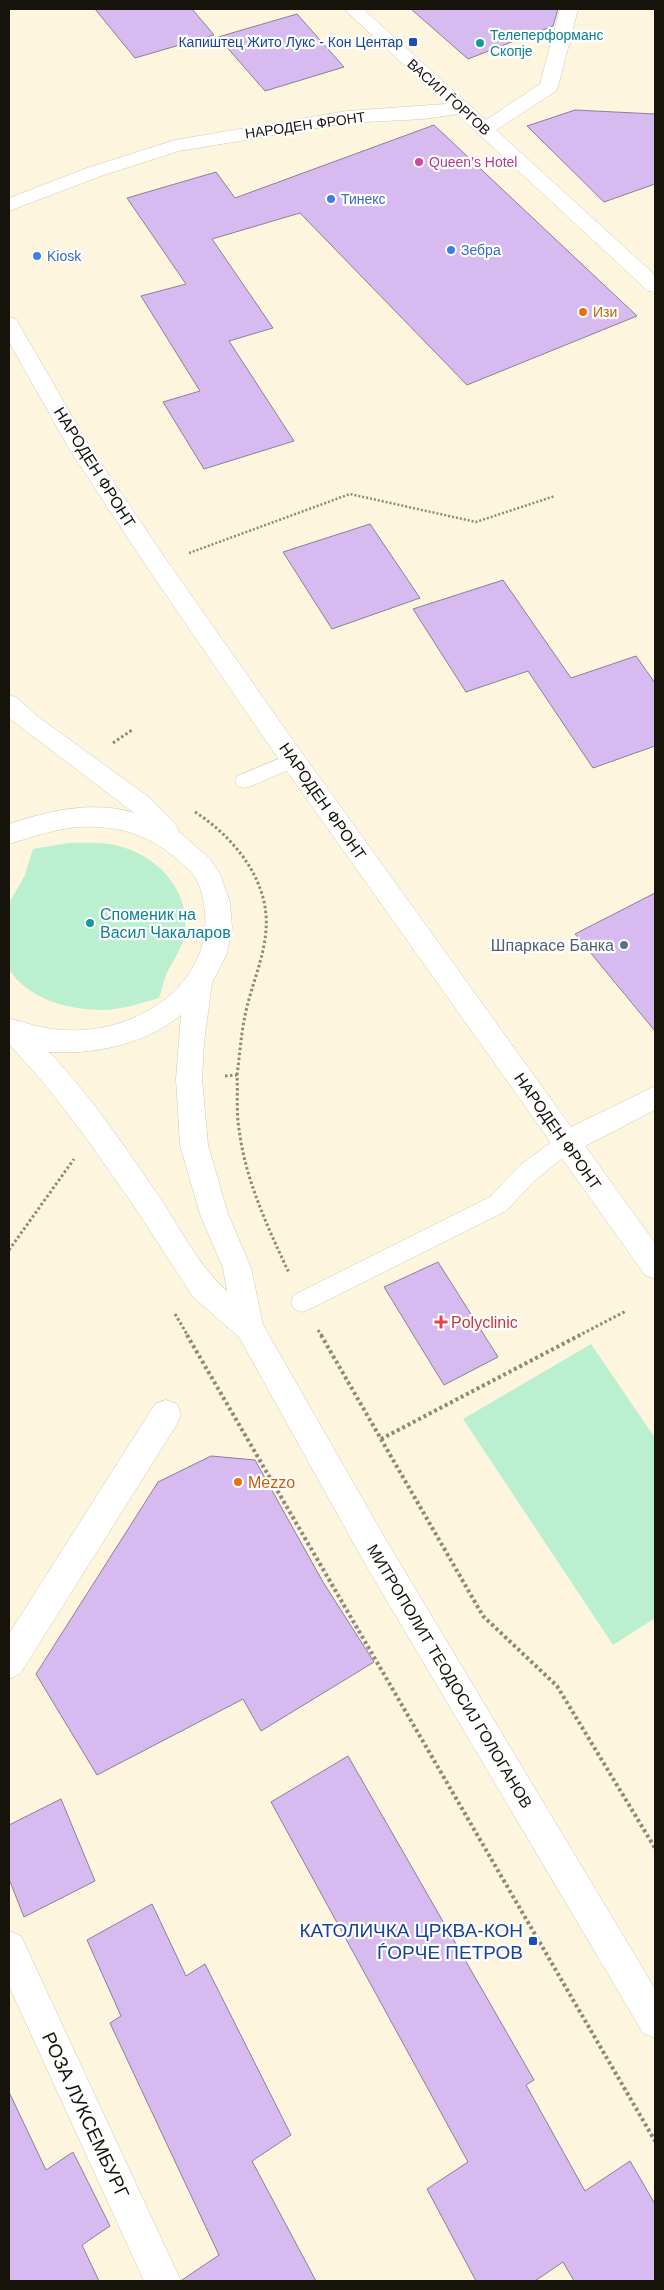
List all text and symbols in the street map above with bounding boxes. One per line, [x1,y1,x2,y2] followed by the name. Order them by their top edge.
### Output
[490,27,603,59] place label: Телеперформанс Скопје
[178,34,403,50] place label: Капиштец Жито Лукс - Кон Центар
[407,36,419,48] marker: Капиштец Жито Лукс - Кон Центар
[474,37,486,49] marker: Телеперформанс Скопје
[404,56,494,138] street label: ВАСИЛ ЃОРГОВ
[244,109,367,141] street label: НАРОДЕН ФРОНТ
[429,154,517,170] place label: Queen’s Hotel
[413,156,425,168] marker: Queen’s Hotel
[341,191,386,207] place label: Тинекс
[325,193,337,205] marker: Тинекс
[461,242,501,258] place label: Зебра
[445,244,457,256] marker: Зебра
[47,248,82,264] place label: Kiosk
[31,250,43,262] marker: Kiosk
[593,304,617,320] place label: Изи
[577,306,589,318] marker: Изи
[51,404,139,531] street label: НАРОДЕН ФРОНТ
[276,740,369,863] street label: НАРОДЕН ФРОНТ
[100,906,231,941] place label: Споменик на Васил Чакаларов
[84,917,96,929] marker: Споменик на Васил Чакаларов
[491,937,614,954] place label: Шпаркасе Банка
[618,939,630,951] marker: Шпаркасе Банка
[511,1070,604,1193] street label: НАРОДЕН ФРОНТ
[451,1314,518,1331] place label: Polyclinic
[435,1316,447,1328] marker: Polyclinic
[248,1474,295,1491] place label: Mezzo
[232,1476,244,1488] marker: Mezzo
[364,1541,535,1811] street label: МИТРОПОЛИТ ТЕОДОСИЈ ГОЛОГАНОВ
[299,1920,523,1963] place label: КАТОЛИЧКА ЦРКВА-КОН ЃОРЧЕ ПЕТРОВ
[527,1935,539,1947] marker: КАТОЛИЧКА ЦРКВА-КОН ЃОРЧЕ ПЕТРОВ
[38,2029,133,2202] street label: РОЗА ЛУКСЕМБУРГ

